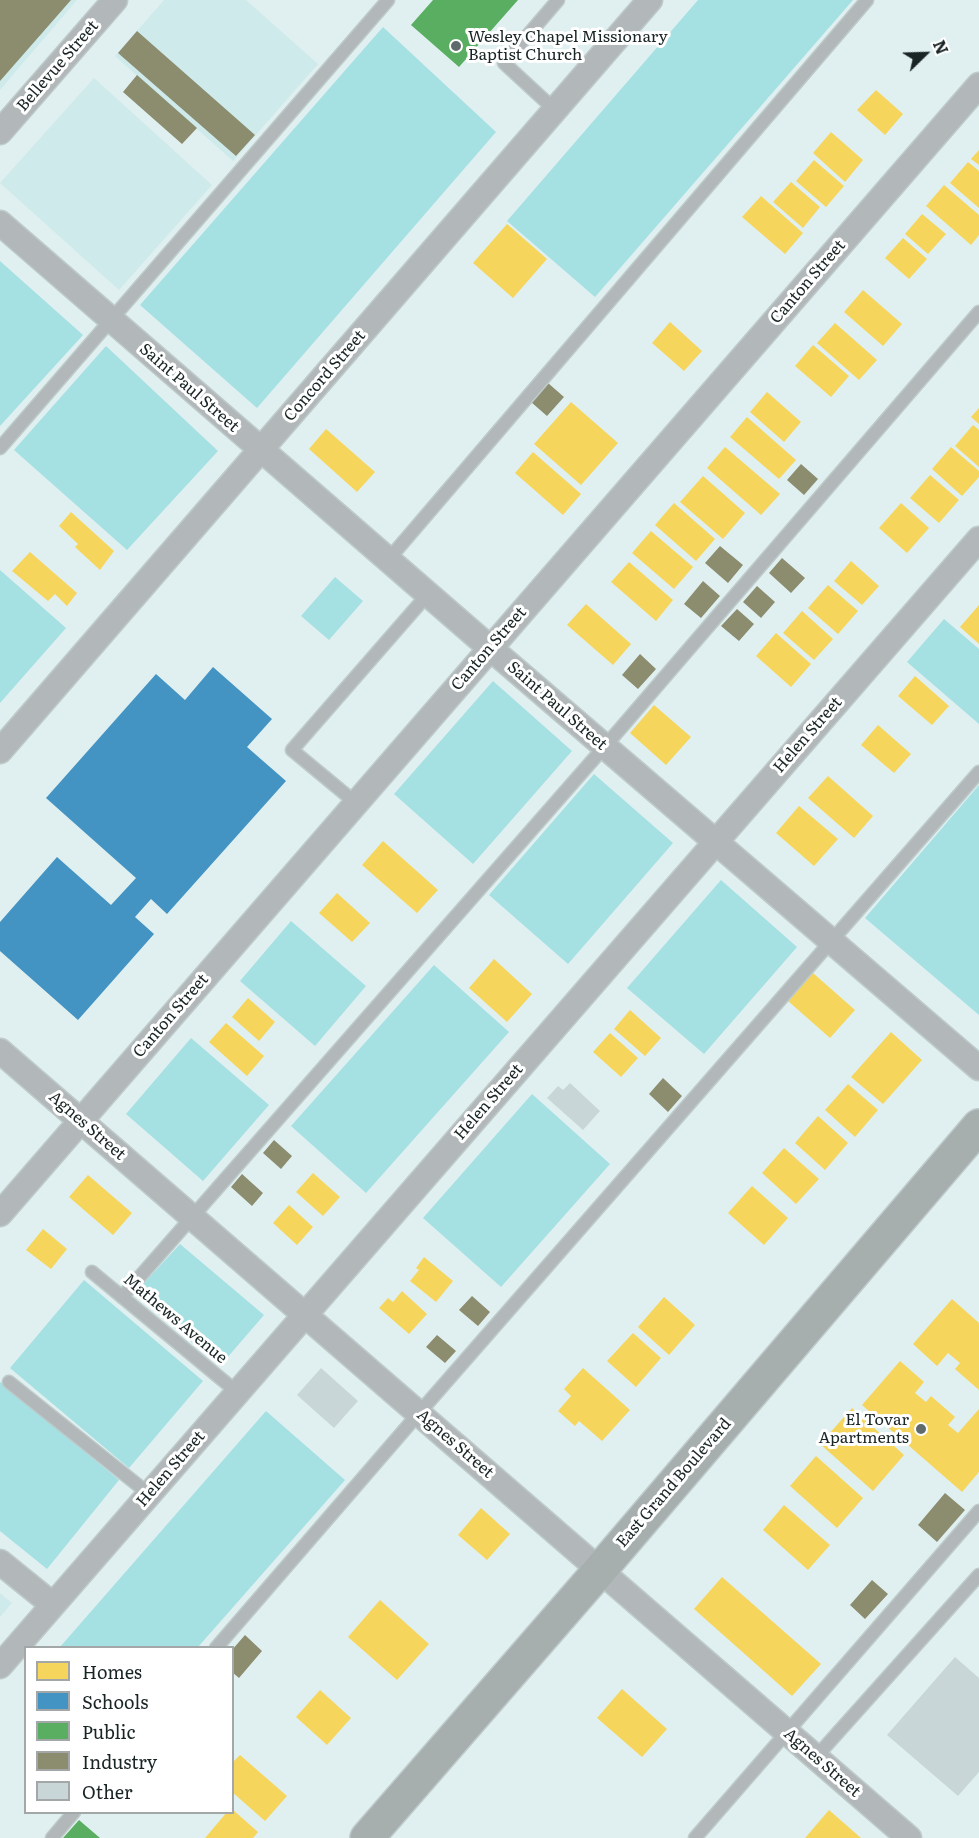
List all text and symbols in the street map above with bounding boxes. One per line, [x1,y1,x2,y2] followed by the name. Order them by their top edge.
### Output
[13,17,103,115] street label: Bellevue Street
[895,24,955,84] north arrow
[468,27,668,65] place label: Wesley Chapel Missionary Baptist Church
[928,36,955,58] text: N
[449,39,463,53] marker: Wesley Chapel Missionary Baptist Church
[766,236,850,328] street label: Canton Street
[280,327,370,425] street label: Concord Street
[135,340,243,436] street label: Saint Paul Street
[447,603,531,695] street label: Canton Street
[503,658,611,754] street label: Saint Paul Street
[770,693,846,777] street label: Helen Street
[129,970,213,1062] street label: Canton Street
[451,1060,527,1144] street label: Helen Street
[45,1087,129,1165] street label: Agnes Street
[119,1270,231,1368] street label: Mathews Avenue
[413,1405,497,1483] street label: Agnes Street
[818,1410,909,1448] place label: El Tovar Apartments
[613,1414,735,1552] street label: East Grand Boulevard
[914,1422,928,1436] marker: El Tovar Apartments
[133,1427,209,1511] street label: Helen Street
[24,1646,234,1814] legend
[82,1658,142,1685] text: Homes
[82,1688,148,1715] text: Schools
[82,1718,136,1745] text: Public
[780,1724,864,1802] street label: Agnes Street
[82,1748,157,1775] text: Industry
[82,1778,132,1805] text: Other

